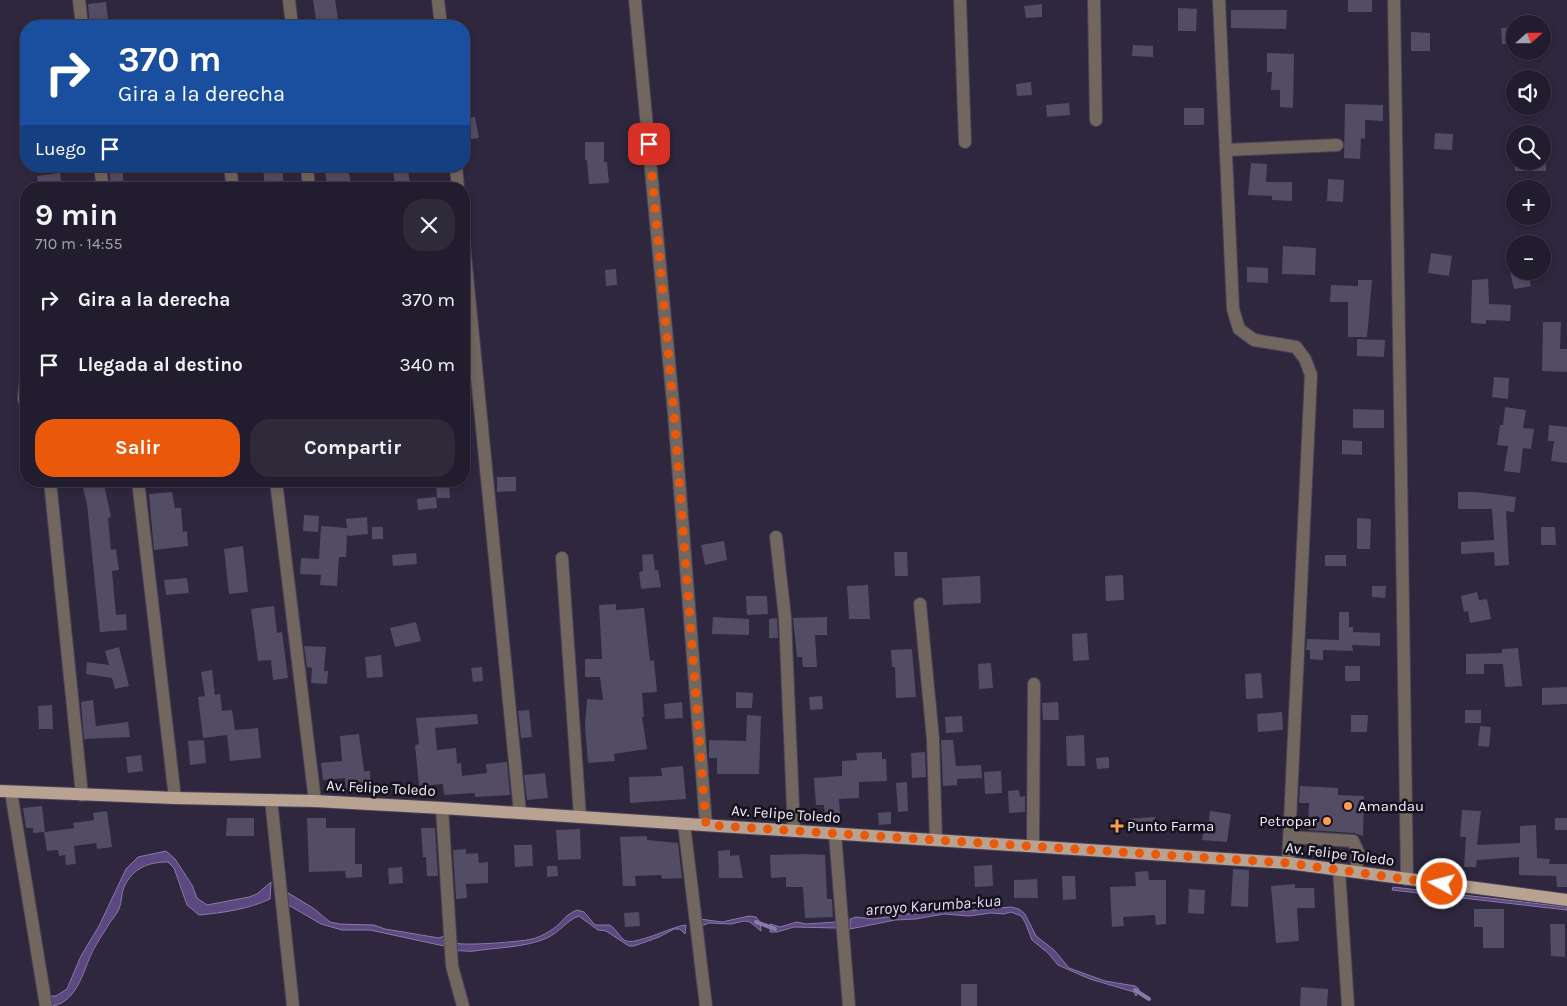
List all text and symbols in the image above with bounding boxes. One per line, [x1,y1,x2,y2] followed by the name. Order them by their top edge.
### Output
[1506,15,1551,60] north arrow
[1506,15,1551,280] map controls
[118,39,221,80] text: 370 m
[35,40,100,105] icon: right
[1506,70,1551,115] button: sound
[118,81,285,107] text: Gira a la derecha
[628,123,670,165] pin
[1506,125,1551,170] button: search
[635,130,663,158] icon: arrive
[96,135,124,163] icon: arrive
[35,138,86,160] text: Luego
[1506,180,1551,225] button: +
[35,197,118,233] text: 9 min
[403,199,455,251] button: close
[35,234,123,253] text: 710 m · 14:55
[1506,235,1551,280] button: −
[35,286,63,314] icon: right
[78,289,230,311] text: Gira a la derecha
[401,289,455,311] text: 370 m
[35,351,63,379] icon: arrive
[78,354,243,376] text: Llegada al destino
[400,354,455,376] text: 340 m
[35,419,240,477] button: Salir
[250,419,455,477] button: Compartir
[326,776,436,800] street label: Av. Felipe Toledo
[1358,797,1424,815] place label: Amandau
[1342,800,1354,812] marker: Amandau
[731,801,841,827] street label: Av. Felipe Toledo
[1259,812,1318,830] place label: Petropar
[1321,815,1333,827] marker: Petropar
[1127,817,1214,835] place label: Punto Farma
[1111,820,1123,832] marker: Punto Farma
[1285,838,1395,870] street label: Av. Felipe Toledo
[1415,857,1467,909] position arrow
[864,891,1002,919] water label: arroyo Karumba-kua

